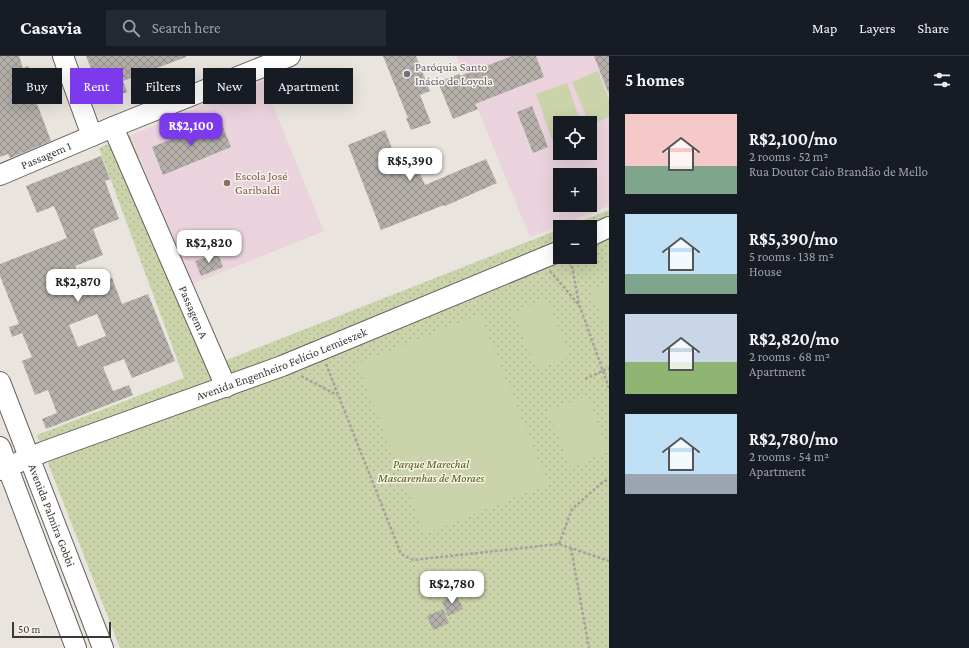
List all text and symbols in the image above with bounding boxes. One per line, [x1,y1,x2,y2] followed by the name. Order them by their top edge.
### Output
[106,10,386,46] search box
[20,17,82,38] text: Casavia
[120,17,142,39] icon: search
[152,20,221,36] text: Search here
[812,20,837,36] text: Map
[859,20,896,36] text: Layers
[918,20,949,36] text: Share
[415,60,493,88] place label: Paróquia Santo Inácio de Loyola
[12,68,62,104] chip: Buy
[70,68,123,104] chip: Rent
[131,68,195,104] chip: Filters
[203,68,256,104] chip: New
[264,68,353,104] chip: Apartment
[402,69,412,79] marker: Paróquia Santo Inácio de Loyola
[931,69,953,91] icon: filters
[625,71,684,90] text: 5 homes
[154,113,228,147] pin: R$2,100
[553,116,597,264] map controls
[553,116,597,160] button: locate
[168,118,214,133] text: R$2,100
[657,130,705,178] icon: home
[749,130,837,149] text: R$2,100/mo
[19,139,73,172] street label: Passagem 1
[373,148,447,182] pin: R$5,390
[749,149,828,164] text: 2 rooms · 52 m²
[387,153,433,168] text: R$5,390
[749,164,928,179] text: Rua Doutor Caio Brandão de Mello
[553,168,597,212] button: +
[235,169,288,197] place label: Escola José Garibaldi
[222,178,232,188] marker: Escola José Garibaldi
[553,220,597,264] button: −
[172,230,246,264] pin: R$2,820
[657,230,705,278] icon: home
[749,230,838,249] text: R$5,390/mo
[186,235,232,250] text: R$2,820
[749,249,834,264] text: 5 rooms · 138 m²
[749,264,782,279] text: House
[41,269,115,303] pin: R$2,870
[55,274,101,289] text: R$2,870
[176,284,211,341] street label: Passagem A
[194,324,370,403] street label: Avenida Engenheiro Felício Lemieszek
[657,330,705,378] icon: home
[749,330,839,349] text: R$2,820/mo
[749,349,830,364] text: 2 rooms · 68 m²
[749,364,806,379] text: Apartment
[657,430,705,478] icon: home
[749,430,838,449] text: R$2,780/mo
[749,449,829,464] text: 2 rooms · 54 m²
[377,457,485,485] park label: Parque Marechal Mascarenhas de Moraes
[25,462,78,569] street label: Avenida Palmira Gobbi
[749,464,806,479] text: Apartment
[415,571,489,605] pin: R$2,780
[429,576,475,591] text: R$2,780
[12,620,111,639] scale bar
[18,623,40,635] text: 50 m

